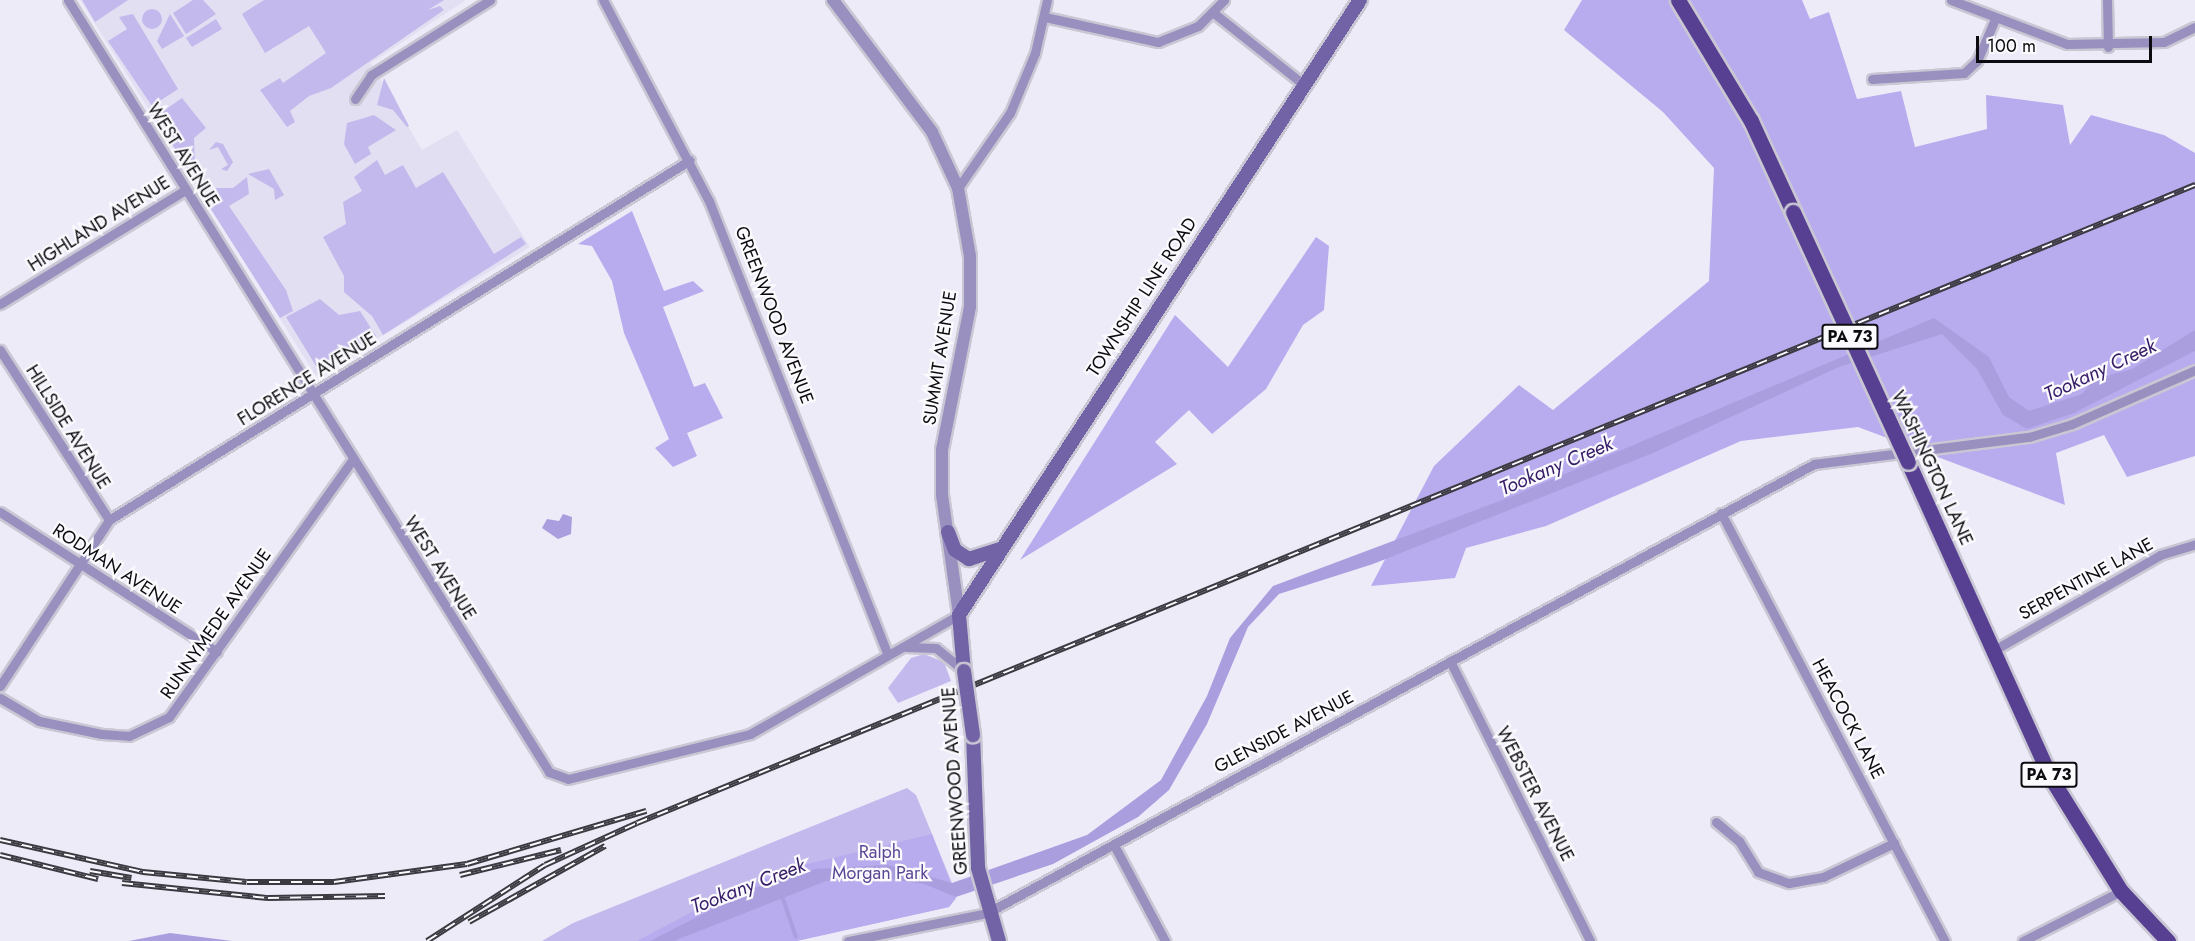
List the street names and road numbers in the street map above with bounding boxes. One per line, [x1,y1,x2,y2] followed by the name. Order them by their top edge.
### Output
[142,99,224,211] street label: WEST AVENUE
[24,172,174,276] street label: HIGHLAND AVENUE
[1083,214,1201,380] street label: TOWNSHIP LINE ROAD
[730,223,818,407] street label: GREENWOOD AVENUE
[919,289,961,427] street label: SUMMIT AVENUE
[1822,324,1878,350] road number: PA 73
[234,328,380,430] street label: FLORENCE AVENUE
[21,361,115,493] street label: HILLSIDE AVENUE
[1887,387,1977,549] street label: WASHINGTON LANE
[399,512,481,624] street label: WEST AVENUE
[48,519,186,619] street label: RODMAN AVENUE
[2015,533,2157,625] street label: SERPENTINE LANE
[156,545,276,703] street label: RUNNYMEDE AVENUE
[1807,655,1889,783] street label: HEACOCK LANE
[938,686,972,876] street label: GREENWOOD AVENUE
[1211,686,1357,778] street label: GLENSIDE AVENUE
[1492,723,1578,865] street label: WEBSTER AVENUE
[2020,762,2078,788] road number: PA 73

